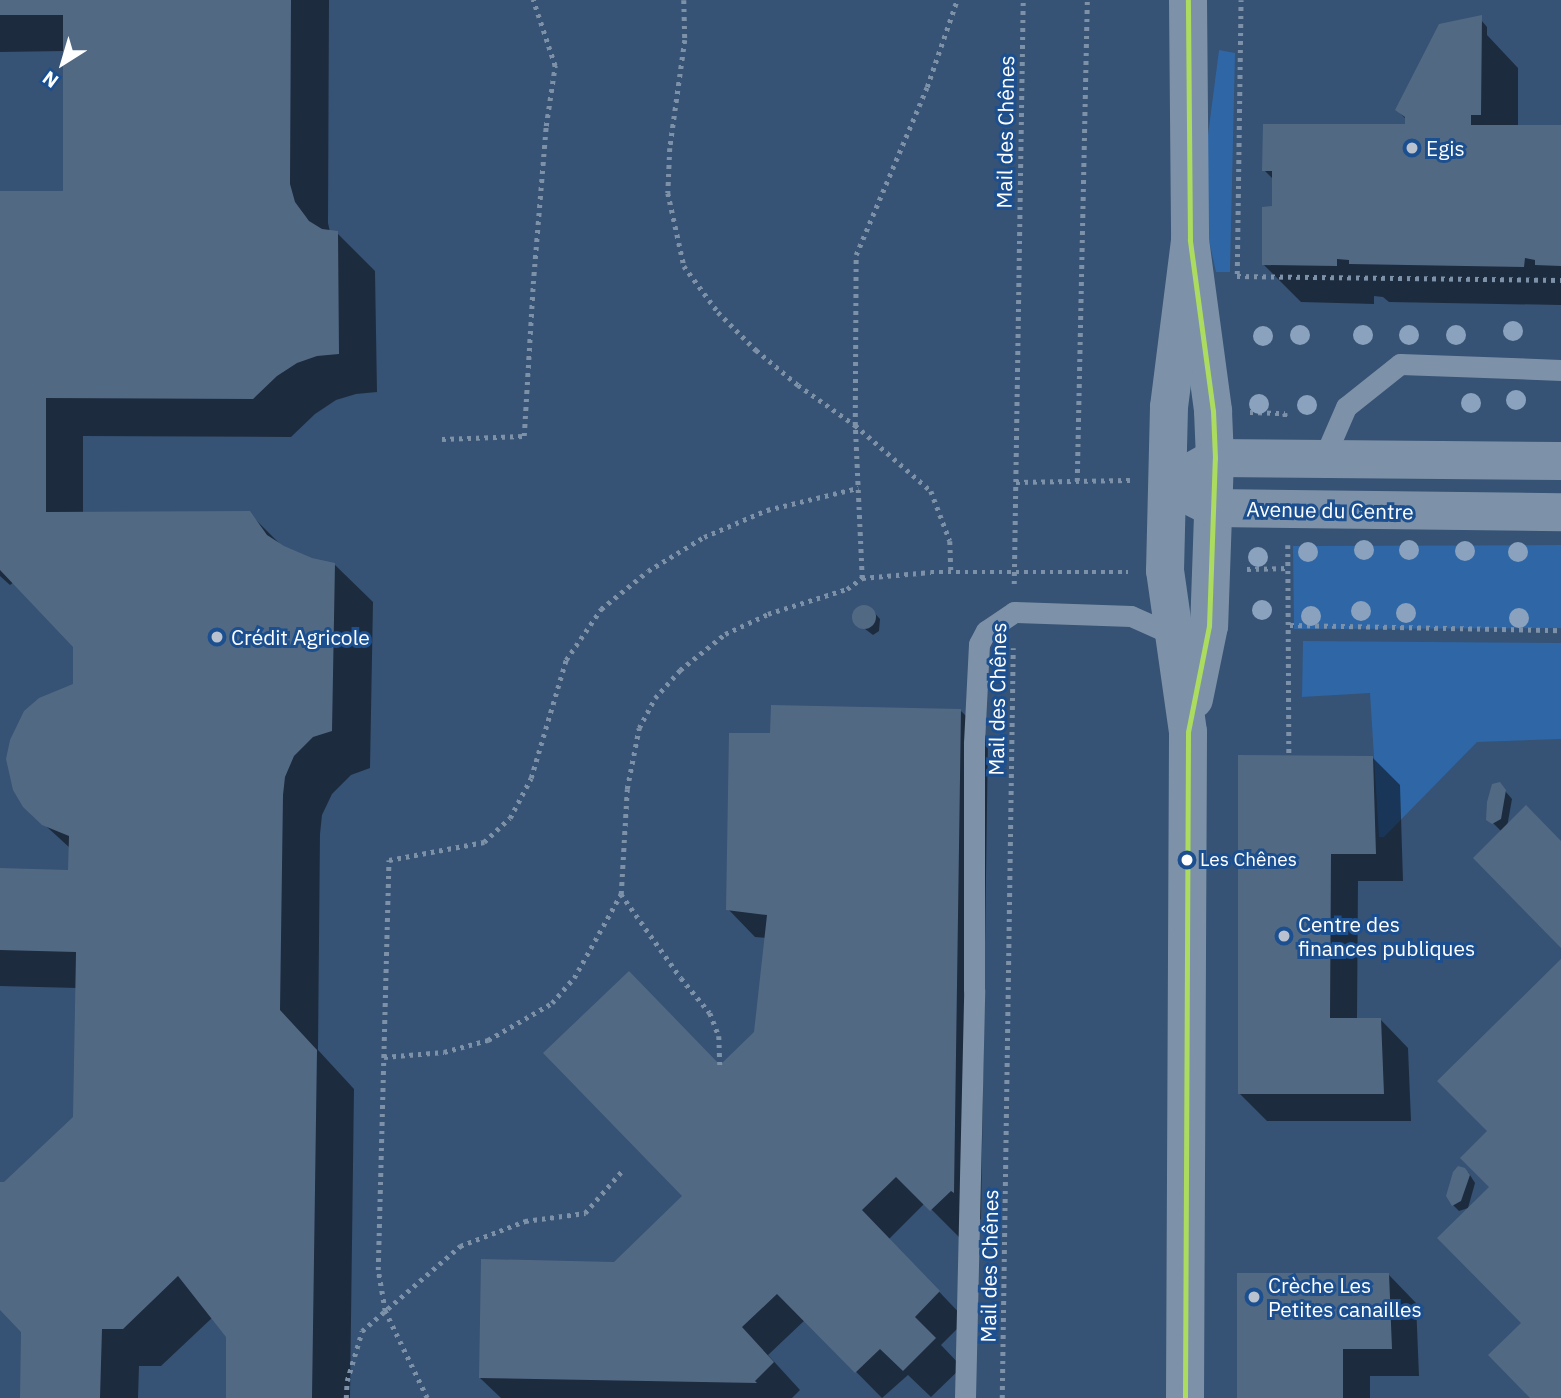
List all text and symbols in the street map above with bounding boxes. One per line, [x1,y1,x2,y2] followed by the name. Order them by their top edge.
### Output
[28,28,98,98] north arrow
[991,55,1019,209] street label: Mail des Chênes
[38,66,63,94] text: N
[1426,135,1465,161] place label: Egis
[1404,140,1420,156] marker: Egis
[1246,496,1414,524] street label: Avenue du Centre
[983,622,1011,776] street label: Mail des Chênes
[231,624,370,650] place label: Crédit Agricole
[209,629,225,645] marker: Crédit Agricole
[1200,849,1297,871] place label: Les Chênes
[1180,853,1194,867] marker: Les Chênes
[1298,911,1475,961] place label: Centre des finances publiques
[1276,928,1292,944] marker: Centre des finances publiques
[975,1189,1003,1343] street label: Mail des Chênes
[1268,1272,1422,1322] place label: Crèche Les Petites canailles
[1246,1289,1262,1305] marker: Crèche Les Petites canailles

